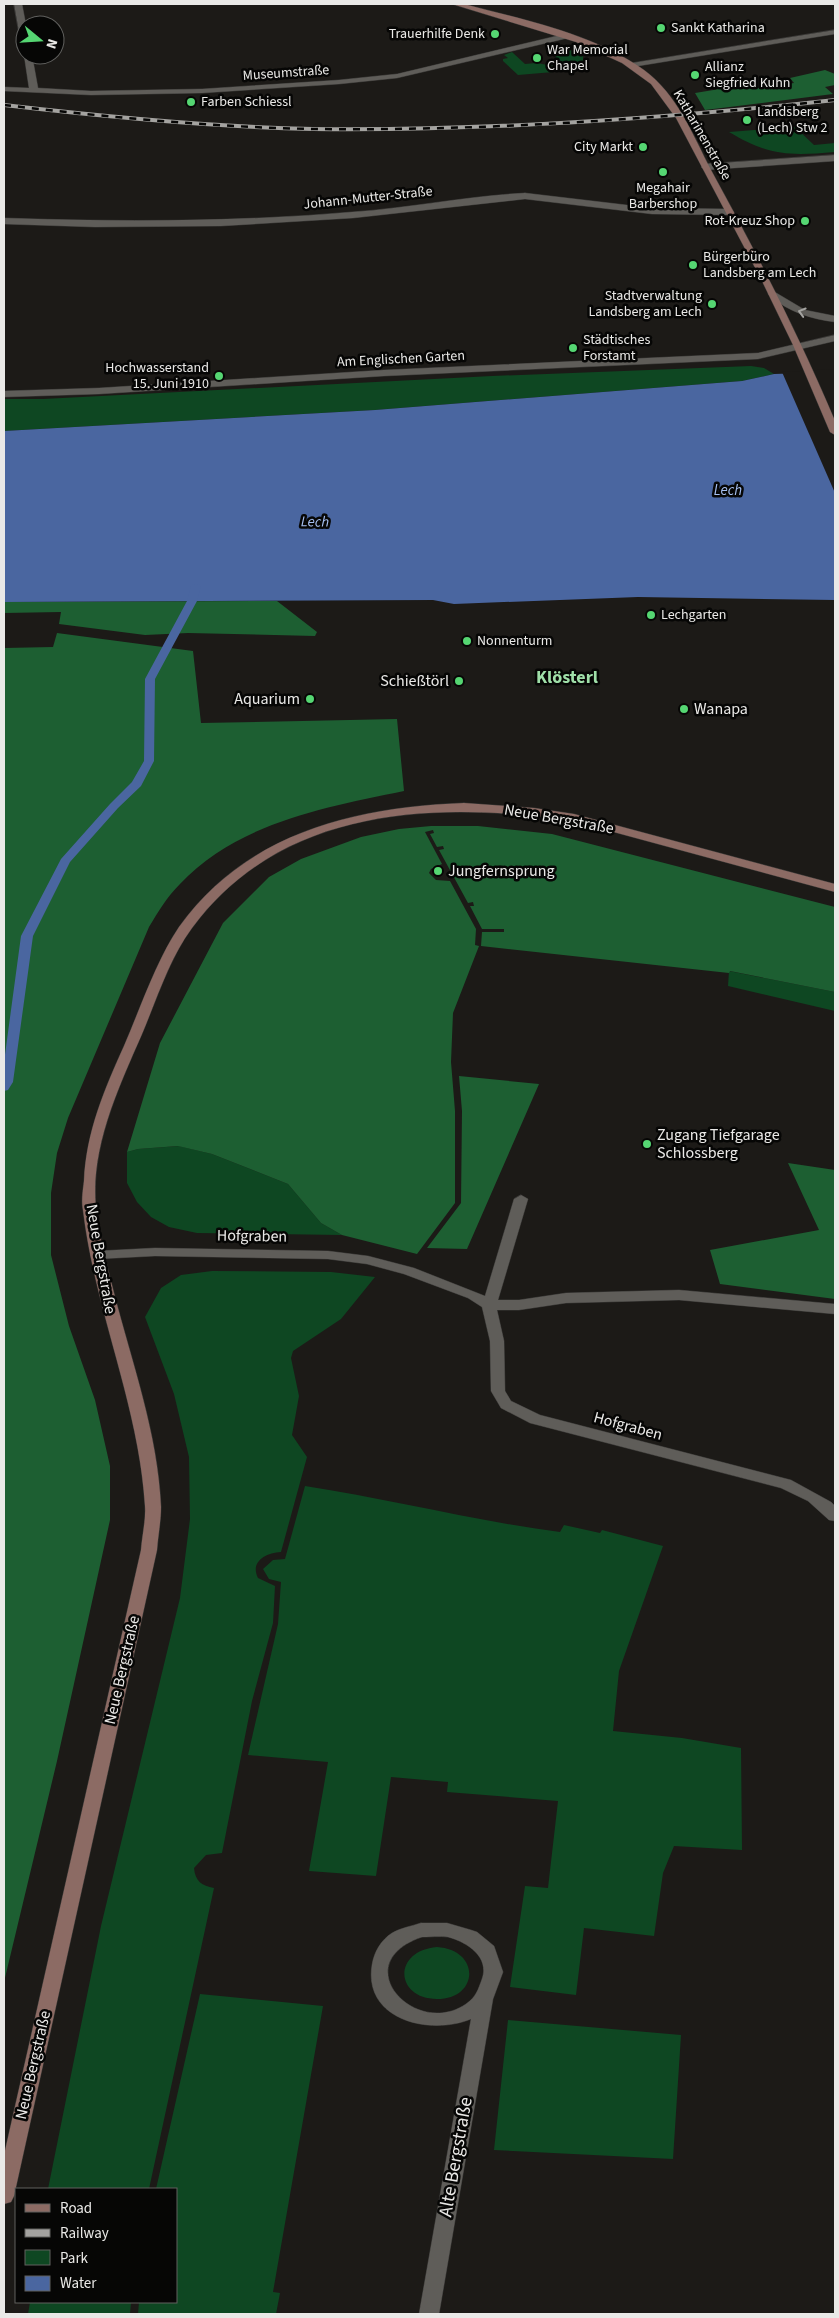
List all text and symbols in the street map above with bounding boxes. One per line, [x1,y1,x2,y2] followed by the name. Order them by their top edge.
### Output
[15,15,65,65] north arrow
[671,18,765,38] place label: Sankt Katharina
[655,22,667,34] marker: Sankt Katharina
[389,24,485,44] place label: Trauerhilfe Denk
[489,28,501,40] marker: Trauerhilfe Denk
[40,36,62,51] text: N
[547,40,628,76] place label: War Memorial Chapel
[531,52,543,64] marker: War Memorial Chapel
[705,57,791,93] place label: Allianz Siegfried Kuhn
[242,60,330,86] street label: Museumstraße
[689,69,701,81] marker: Allianz Siegfried Kuhn
[668,86,736,184] street label: Katharinenstraße
[201,92,292,112] place label: Farben Schiessl
[185,96,197,108] marker: Farben Schiessl
[757,102,828,138] place label: Landsberg (Lech) Stw 2
[741,114,753,126] marker: Landsberg (Lech) Stw 2
[574,137,633,157] place label: City Markt
[637,141,649,153] marker: City Markt
[657,166,669,178] marker: Megahair Barbershop
[629,178,697,214] place label: Megahair Barbershop
[303,181,433,215] street label: Johann-Mutter-Straße
[705,211,795,231] place label: Rot-Kreuz Shop
[799,215,811,227] marker: Rot-Kreuz Shop
[703,247,816,283] place label: Bürgerbüro Landsberg am Lech
[687,259,699,271] marker: Bürgerbüro Landsberg am Lech
[589,286,702,322] place label: Stadtverwaltung Landsberg am Lech
[706,298,718,310] marker: Stadtverwaltung Landsberg am Lech
[798,307,806,317] one-way arrow
[583,330,650,366] place label: Städtisches Forstamt
[567,342,579,354] marker: Städtisches Forstamt
[337,346,465,372] street label: Am Englischen Garten
[105,358,209,394] place label: Hochwasserstand 15. Juni 1910
[213,370,225,382] marker: Hochwasserstand 15. Juni 1910
[714,480,742,501] water label: Lech
[301,511,329,533] water label: Lech
[661,605,726,625] place label: Lechgarten
[645,609,657,621] marker: Lechgarten
[477,631,552,651] place label: Nonnenturm
[461,635,473,647] marker: Nonnenturm
[536,665,598,690] district label: Klösterl
[380,670,449,692] place label: Schießtörl
[453,675,465,687] marker: Schießtörl
[234,688,300,710] place label: Aquarium
[304,693,316,705] marker: Aquarium
[694,698,748,720] place label: Wanapa
[678,703,690,715] marker: Wanapa
[502,799,616,839] street label: Neue Bergstraße
[448,860,555,882] place label: Jungfernsprung
[432,865,444,877] marker: Jungfernsprung
[657,1124,780,1164] place label: Zugang Tiefgarage Schlossberg
[641,1138,653,1150] marker: Zugang Tiefgarage Schlossberg
[81,1202,121,1316] street label: Neue Bergstraße
[217,1224,287,1248] street label: Hofgraben
[591,1406,665,1446] street label: Hofgraben
[99,1613,145,1727] street label: Neue Bergstraße
[10,2008,56,2122] street label: Neue Bergstraße
[432,2095,480,2219] street label: Alte Bergstraße
[15,2188,178,2303] legend
[60,2198,92,2219] text: Road
[60,2223,109,2244] text: Railway
[60,2248,89,2269] text: Park
[60,2273,97,2294] text: Water

